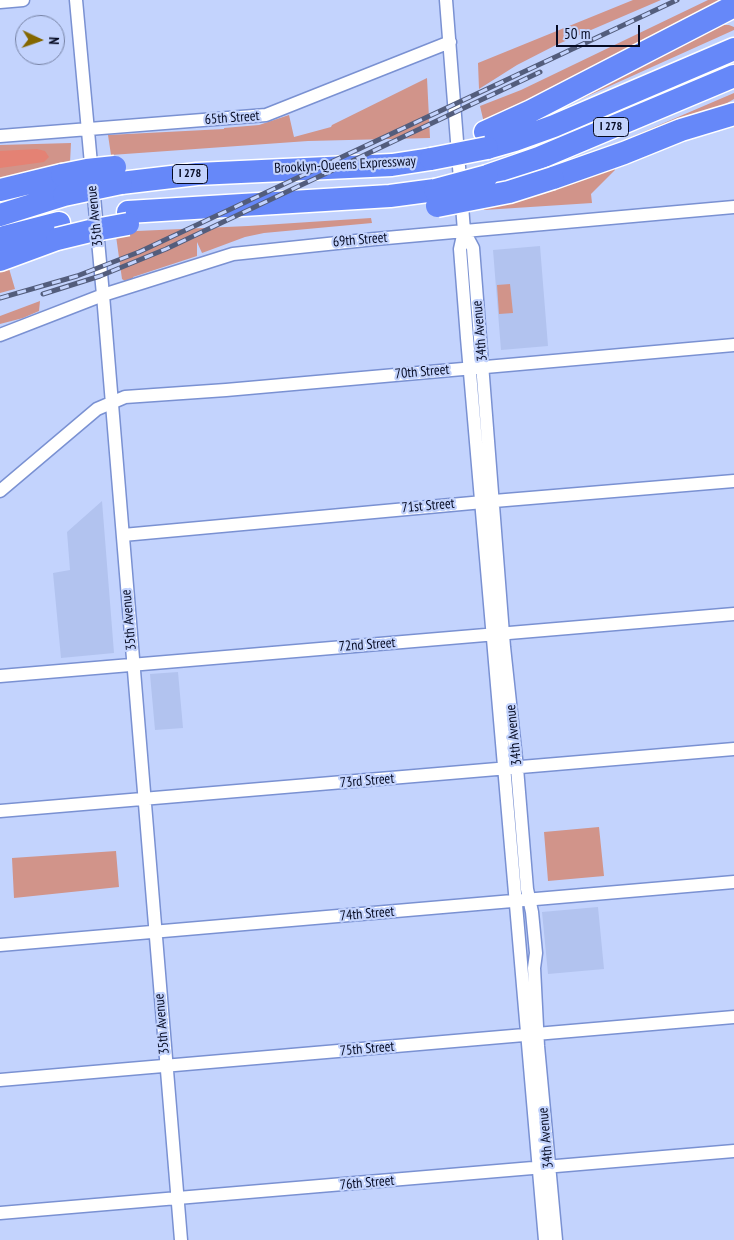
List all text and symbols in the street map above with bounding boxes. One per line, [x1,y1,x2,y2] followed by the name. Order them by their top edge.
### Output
[15,15,65,65] north arrow
[559,15,643,47] scale bar
[564,24,590,43] text: 50 m
[45,36,63,45] text: N
[204,108,260,128] street label: 65th Street
[594,118,628,136] road number: I 278
[274,153,416,177] street label: Brooklyn-Queens Expressway
[172,164,208,183] road number: I 278
[83,185,107,247] street label: 35th Avenue
[332,229,388,251] street label: 69th Street
[469,300,491,362] street label: 34th Avenue
[394,361,450,383] street label: 70th Street
[401,495,455,517] street label: 71st Street
[118,589,140,651] street label: 35th Avenue
[338,635,396,655] street label: 72nd Street
[502,704,526,766] street label: 34th Avenue
[339,770,395,792] street label: 73rd Street
[339,903,395,925] street label: 74th Street
[151,993,173,1055] street label: 35th Avenue
[339,1038,395,1060] street label: 75th Street
[535,1107,557,1169] street label: 34th Avenue
[339,1172,395,1194] street label: 76th Street

